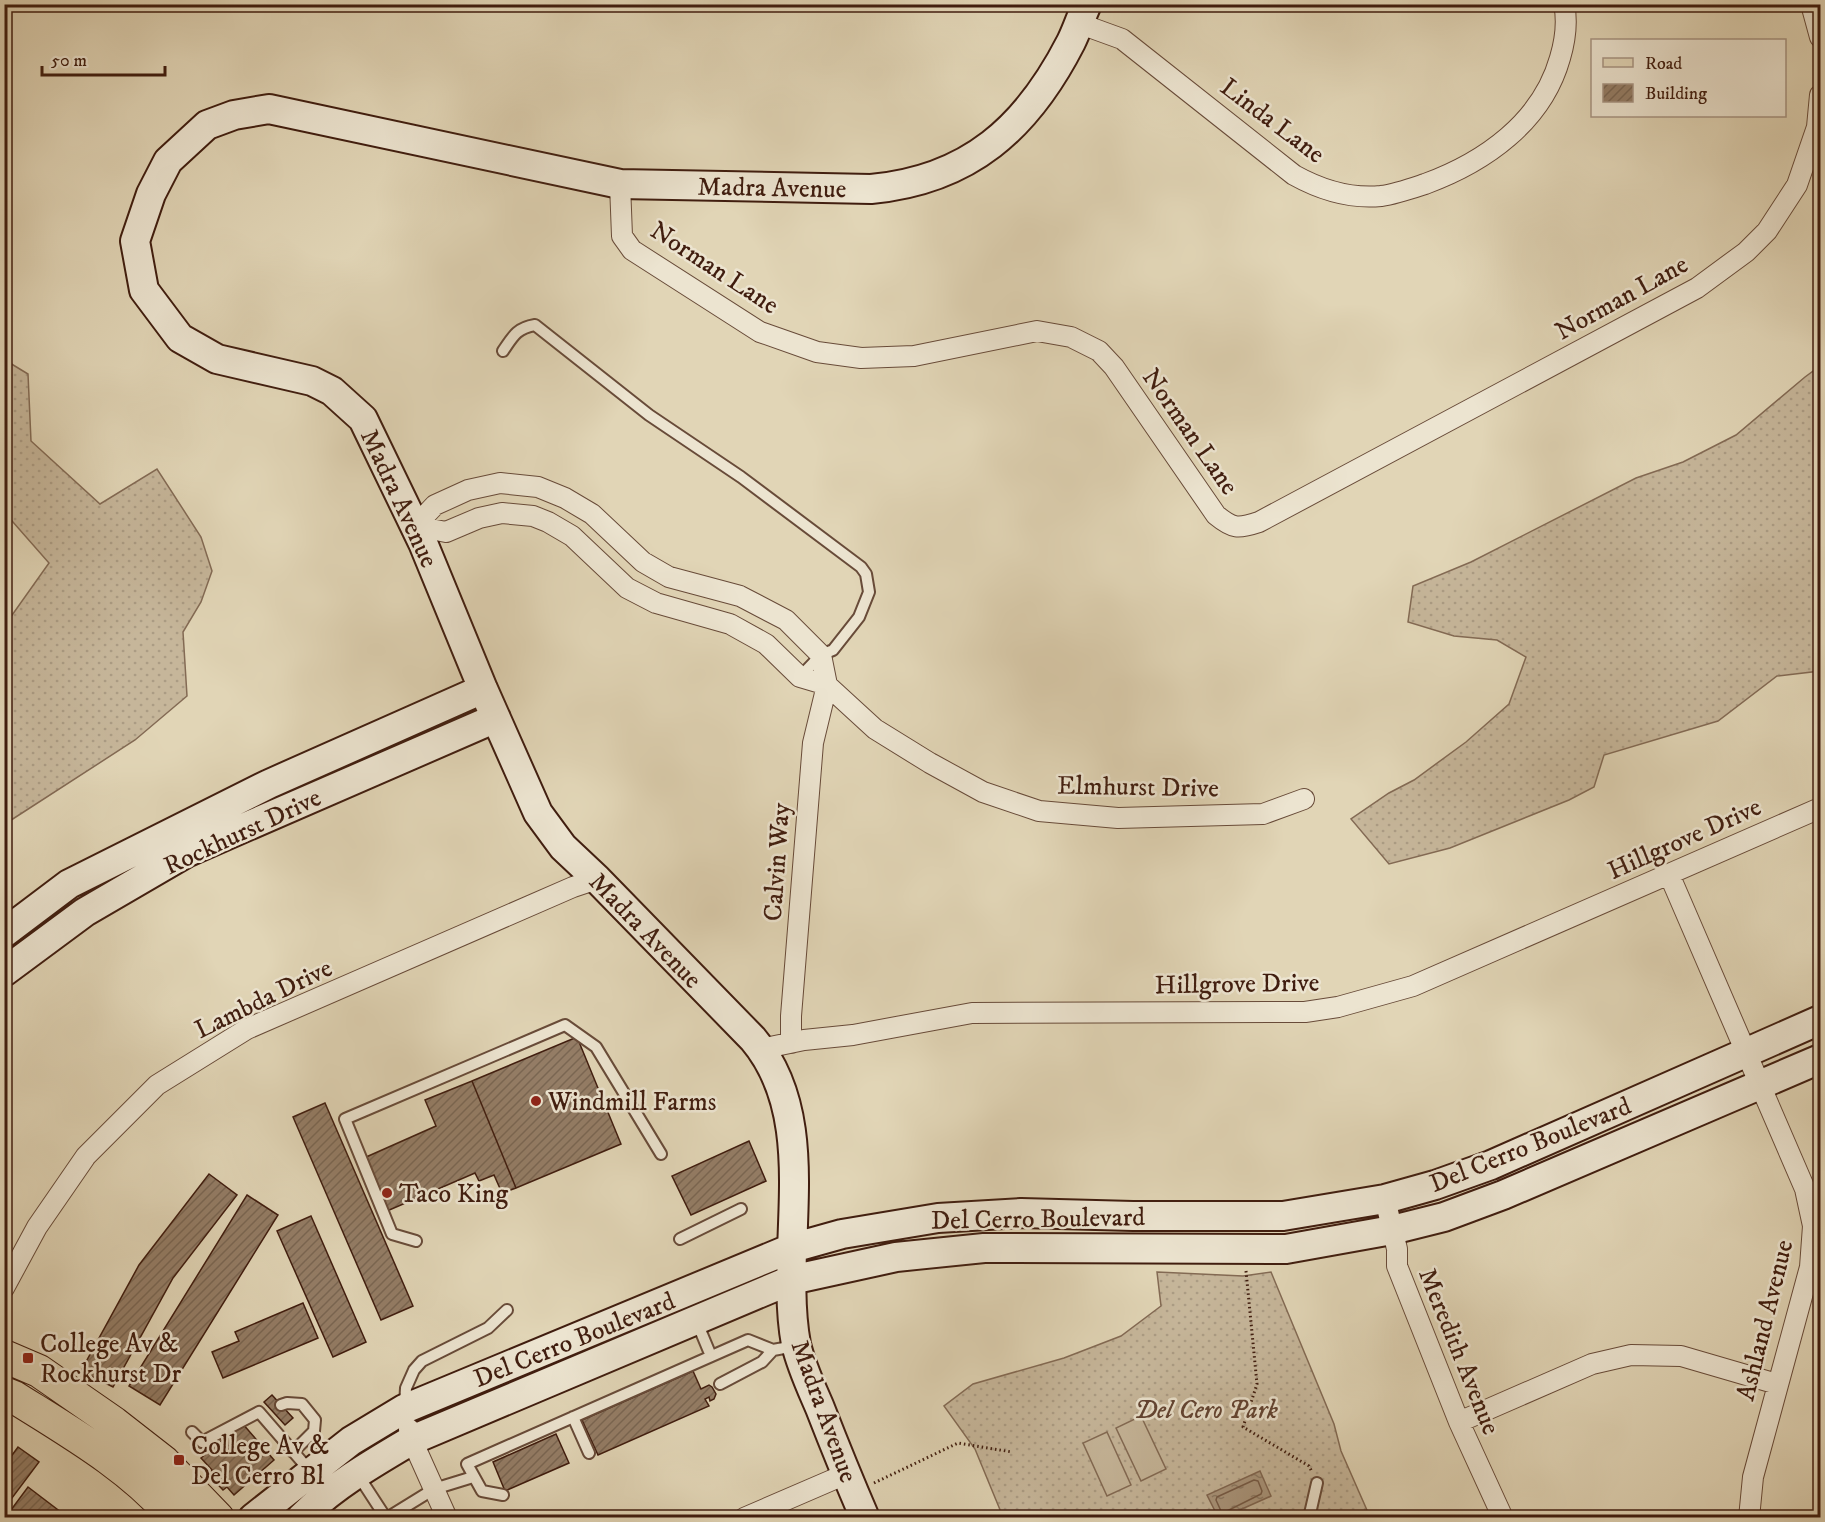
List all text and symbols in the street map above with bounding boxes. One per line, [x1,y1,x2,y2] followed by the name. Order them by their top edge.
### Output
[42,39,165,77] scale bar
[1591,39,1786,117] legend
[51,50,87,72] text: 50 m
[1645,53,1682,75] text: Road
[1213,71,1331,171] street label: Linda Lane
[1645,83,1707,105] text: Building
[697,171,847,206] street label: Madra Avenue
[644,214,785,322] street label: Norman Lane
[1550,248,1694,348] street label: Norman Lane
[1134,362,1245,501] street label: Norman Lane
[352,424,445,573] street label: Madra Avenue
[1057,770,1219,805] street label: Elmhurst Drive
[159,781,327,883] street label: Rockhurst Drive
[1603,791,1767,888] street label: Hillgrove Drive
[757,801,798,922] street label: Calvin Way
[581,866,709,996] street label: Madra Avenue
[190,952,338,1047] street label: Lambda Drive
[1154,967,1320,1002] street label: Hillgrove Drive
[547,1086,717,1119] place label: Windmill Farms
[1425,1090,1636,1201] street label: Del Cerro Boulevard
[529,1094,543,1108] marker: Windmill Farms
[399,1178,508,1211] place label: Taco King
[380,1186,394,1200] marker: Taco King
[931,1201,1145,1238] street label: Del Cerro Boulevard
[1730,1236,1801,1404] street label: Ashland Avenue
[1410,1263,1507,1440] street label: Meredith Avenue
[469,1285,680,1396] street label: Del Cerro Boulevard
[40,1328,182,1391] place label: College Av & Rockhurst Dr
[783,1336,865,1487] street label: Madra Avenue
[21,1351,35,1365] marker: College Av & Rockhurst Dr
[1134,1394,1278,1427] park label: Del Cero Park
[191,1430,329,1493] place label: College Av & Del Cerro Bl
[172,1453,186,1467] marker: College Av & Del Cerro Bl

